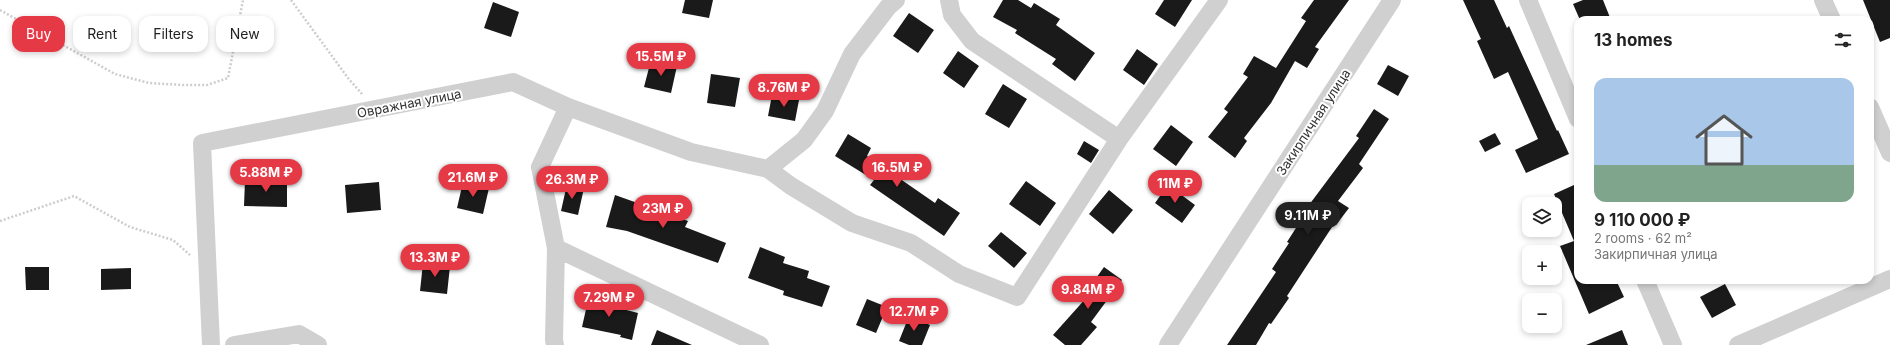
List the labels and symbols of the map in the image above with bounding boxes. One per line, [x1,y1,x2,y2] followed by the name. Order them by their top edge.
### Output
[624,43,698,77] pin: 15.5M ₽
[1273,66,1353,178] street label: Закирпичная улица
[747,74,821,108] pin: 8.76M ₽
[355,85,463,121] street label: Овражная улица
[860,154,934,188] pin: 16.5M ₽
[229,159,303,193] pin: 5.88M ₽
[436,164,510,198] pin: 21.6M ₽
[535,166,609,200] pin: 26.3M ₽
[1147,170,1203,204] pin: 11M ₽
[635,195,691,229] pin: 23M ₽
[1271,202,1345,236] pin: 9.11M ₽
[398,244,472,278] pin: 13.3M ₽
[1051,276,1125,310] pin: 9.84M ₽
[572,284,646,318] pin: 7.29M ₽
[877,298,951,332] pin: 12.7M ₽

